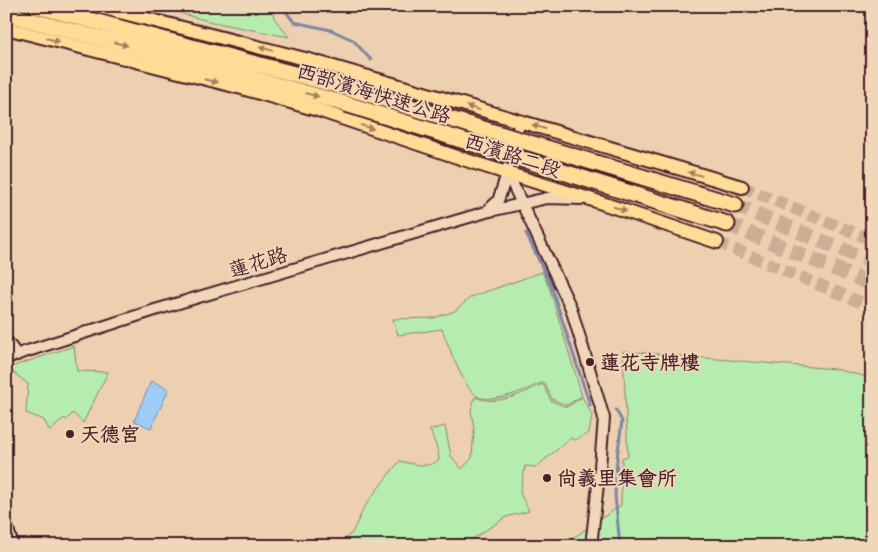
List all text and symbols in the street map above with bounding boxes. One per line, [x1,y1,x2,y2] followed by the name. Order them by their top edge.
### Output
[46,36,61,44] one-way arrow
[114,40,129,48] one-way arrow
[259,45,274,53] one-way arrow
[294,58,455,129] street label: 西部濱海快速公路
[203,77,218,85] one-way arrow
[305,91,320,99] one-way arrow
[466,103,481,111] one-way arrow
[359,123,374,131] one-way arrow
[532,123,547,131] one-way arrow
[461,128,564,183] street label: 西濱路二段
[688,169,703,177] one-way arrow
[612,206,627,213] one-way arrow
[226,241,291,283] street label: 蓮花路
[600,350,700,375] place label: 蓮花寺牌樓
[584,356,596,368] marker: 蓮花寺牌樓
[80,422,140,447] place label: 天德宮
[64,428,76,440] marker: 天德宮
[557,466,677,491] place label: 尚義里集會所
[541,472,553,484] marker: 尚義里集會所

